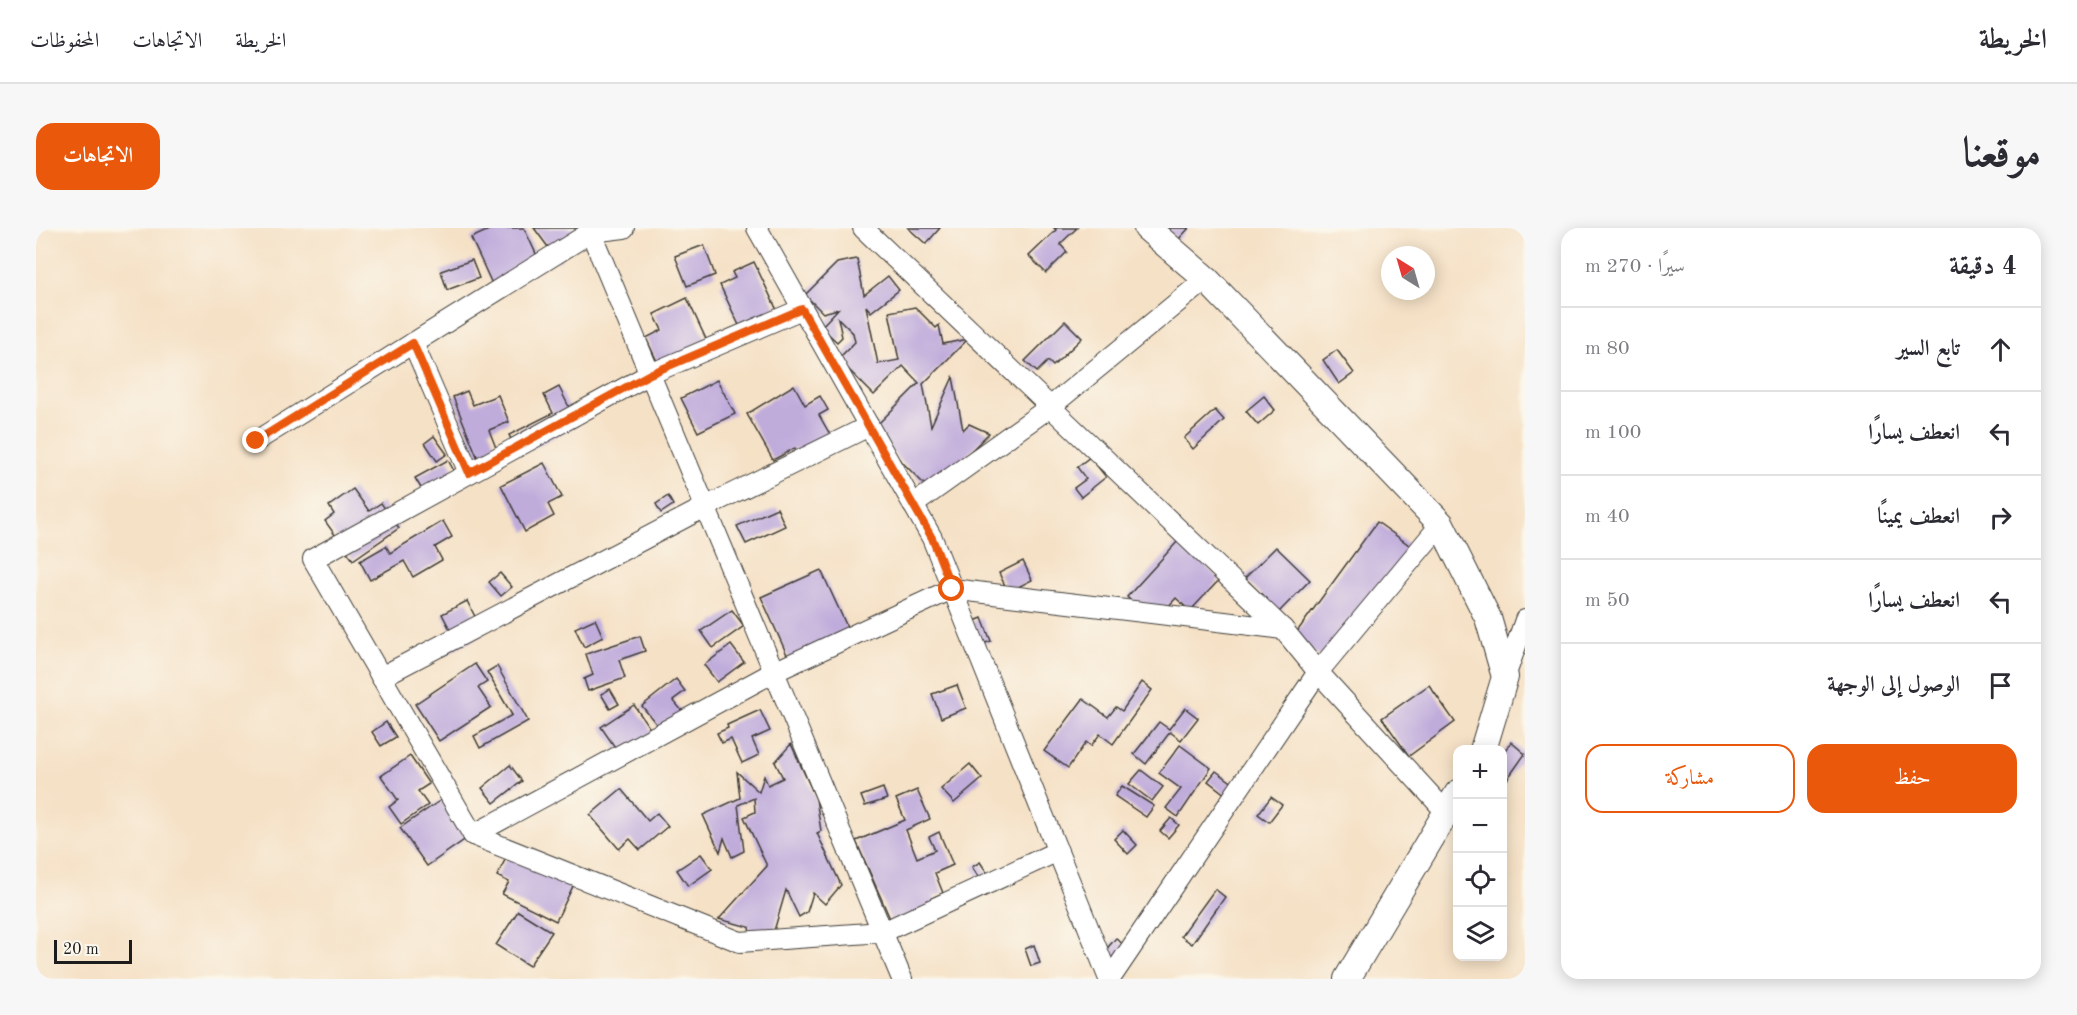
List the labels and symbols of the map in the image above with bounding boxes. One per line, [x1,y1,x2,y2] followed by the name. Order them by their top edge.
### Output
[1381,246,1435,300] north arrow
[242,427,268,453] route end
[938,575,964,601] route start
[54,937,132,964] scale bar

